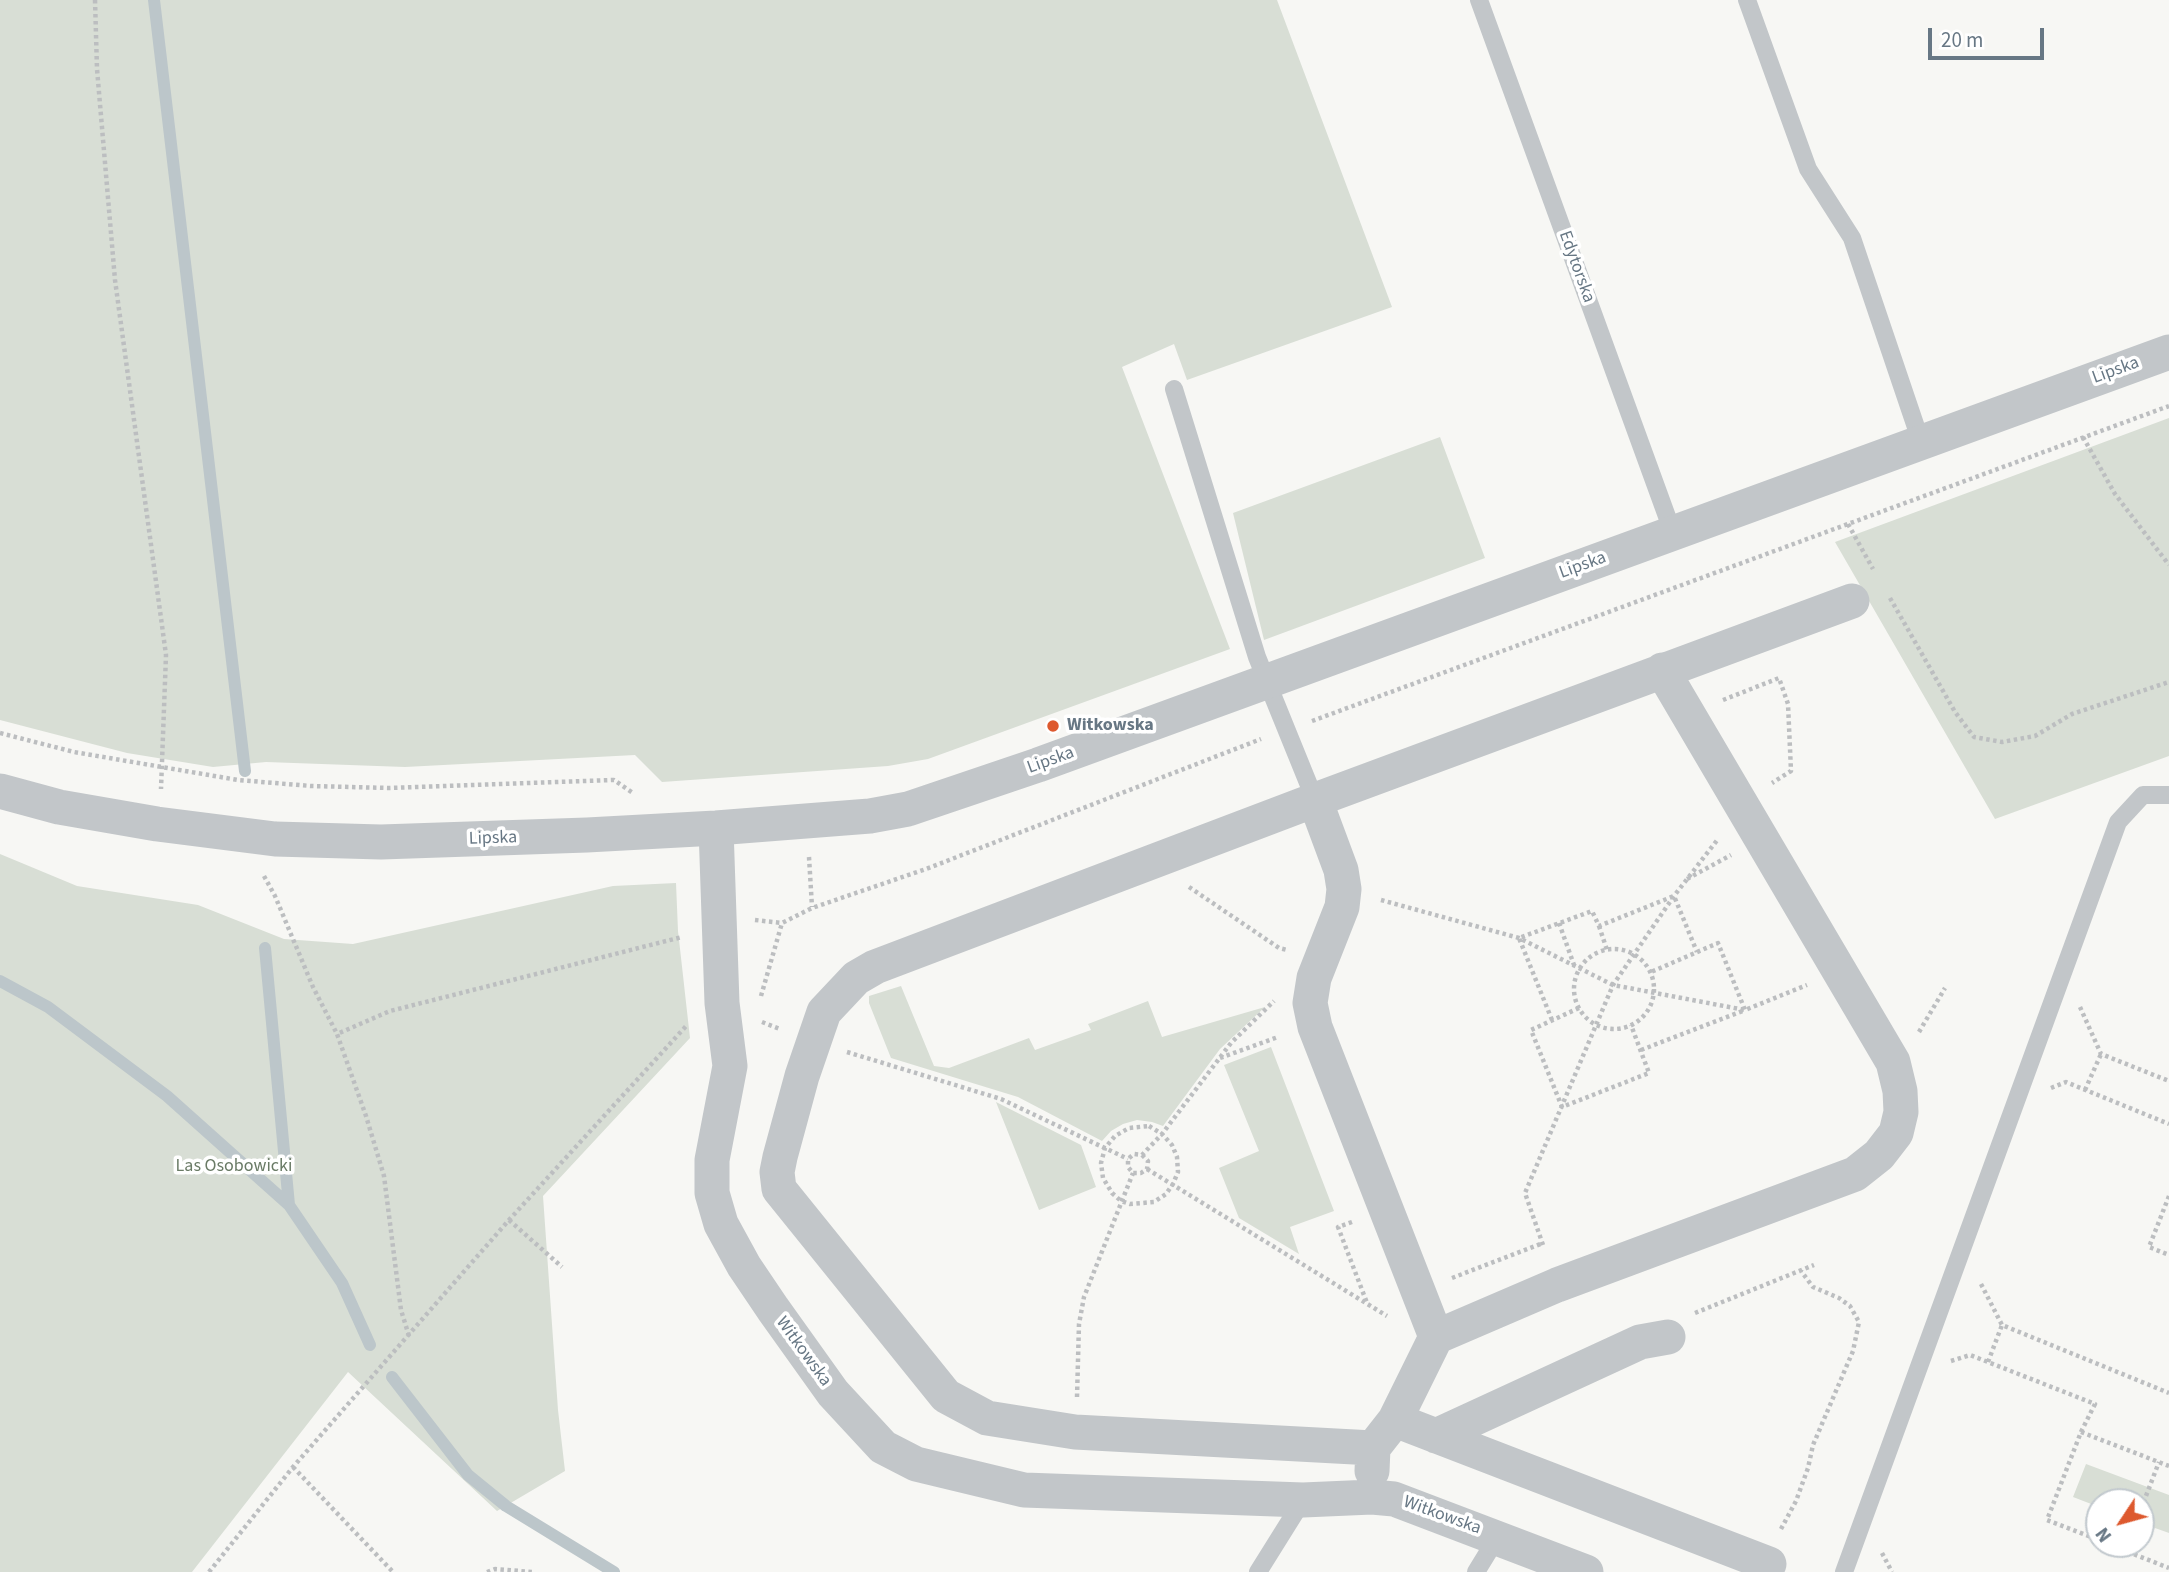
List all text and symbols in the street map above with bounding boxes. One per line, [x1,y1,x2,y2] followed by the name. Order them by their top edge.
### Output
[1931,14,2046,58] scale bar
[1941,25,1983,55] text: 20 m
[1553,228,1599,306] street label: Edytorska
[2090,353,2142,389] street label: Lipska
[1557,548,1609,584] street label: Lipska
[1067,715,1154,737] place label: Witkowska
[1045,718,1061,734] marker: Witkowska
[1025,743,1077,779] street label: Lipska
[468,827,518,851] street label: Lipska
[176,1156,292,1178] park label: Las Osobowicki
[770,1313,836,1391] street label: Witkowska
[2085,1488,2155,1558] north arrow
[1400,1492,1484,1540] street label: Witkowska
[2090,1521,2119,1548] text: N

